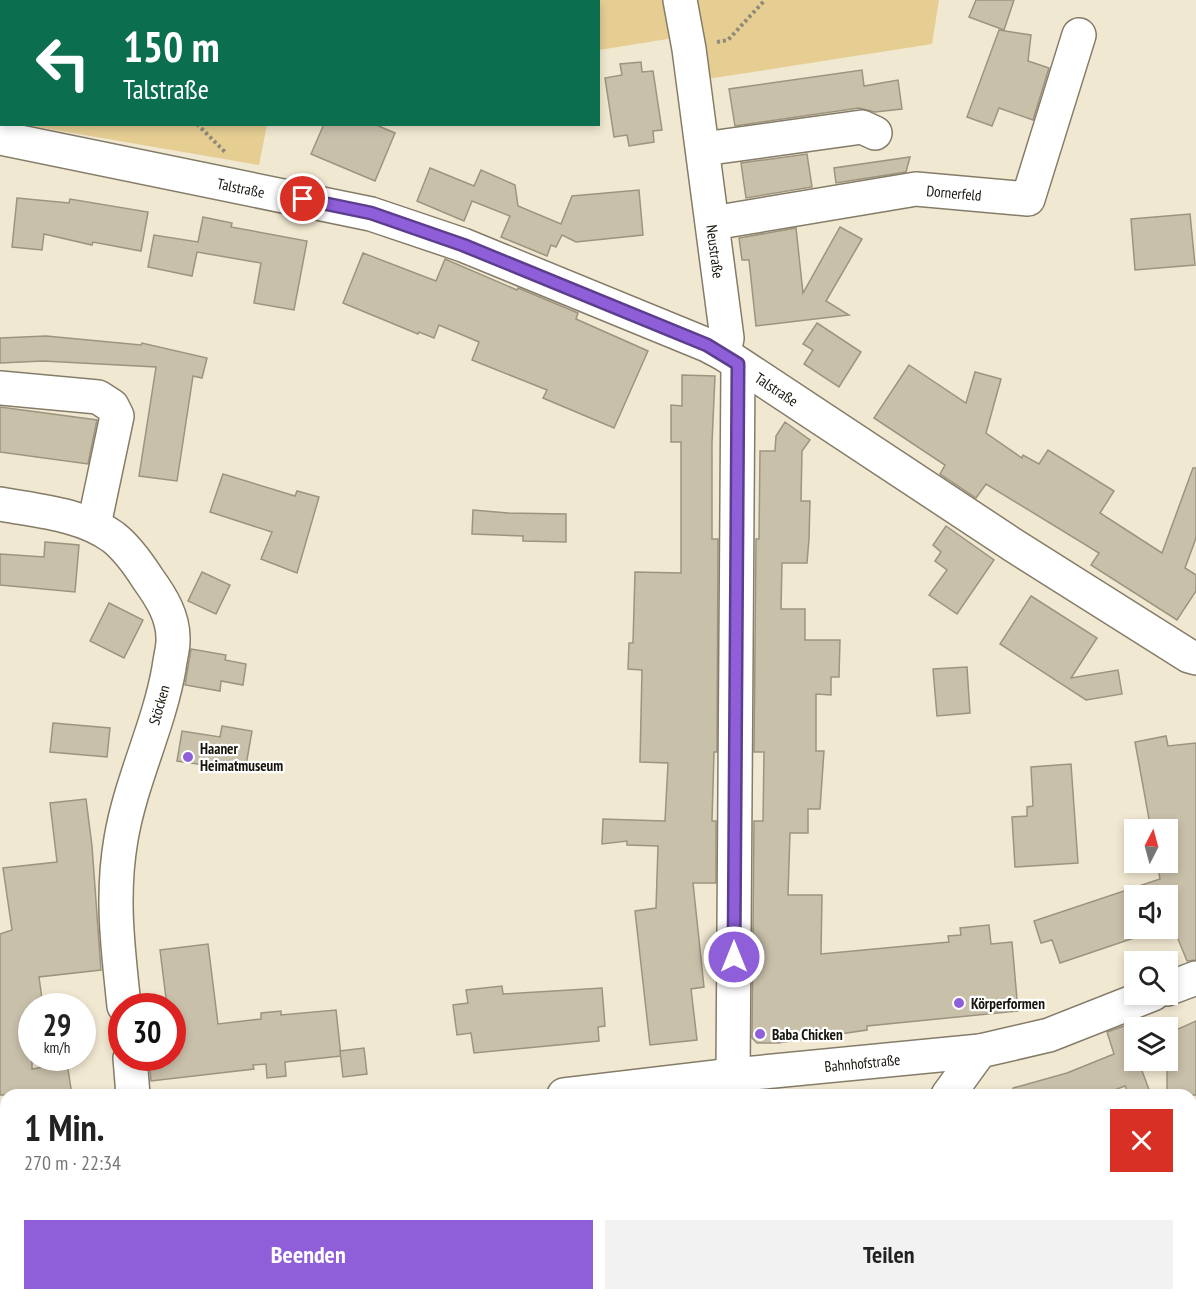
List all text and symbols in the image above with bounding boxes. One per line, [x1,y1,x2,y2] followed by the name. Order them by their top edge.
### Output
[123,19,220,74] text: 150 m
[24,24,102,102] icon: left
[123,72,209,106] text: Talstraße
[216,173,266,201] street label: Talstraße
[277,173,328,224] pin
[926,180,982,204] street label: Dornerfeld
[286,182,319,215] icon: arrive
[703,224,729,279] street label: Neustraße
[752,368,802,410] street label: Talstraße
[144,683,174,727] street label: Stöcken
[200,739,283,775] place label: Haaner Heimatmuseum
[181,750,195,764] marker: Haaner Heimatmuseum
[1124,819,1178,873] north arrow
[1124,819,1178,1071] map controls
[1124,885,1178,939] button: sound
[702,925,766,989] position arrow
[1124,951,1178,1005] button: search
[108,993,186,1071] speed limit sign: 30
[971,994,1045,1013] place label: Körperformen
[952,996,966,1010] marker: Körperformen
[43,1005,71,1044] text: 29
[1124,1017,1178,1071] button: layers
[772,1025,843,1044] place label: Baba Chicken
[753,1027,767,1041] marker: Baba Chicken
[44,1038,70,1057] text: km/h
[823,1049,901,1076] street label: Bahnhofstraße
[24,1104,104,1151] text: 1 Min.
[1110,1109,1173,1172] button: close
[24,1150,121,1176] text: 270 m · 22:34
[24,1220,593,1289] button: Beenden
[605,1220,1173,1289] button: Teilen

